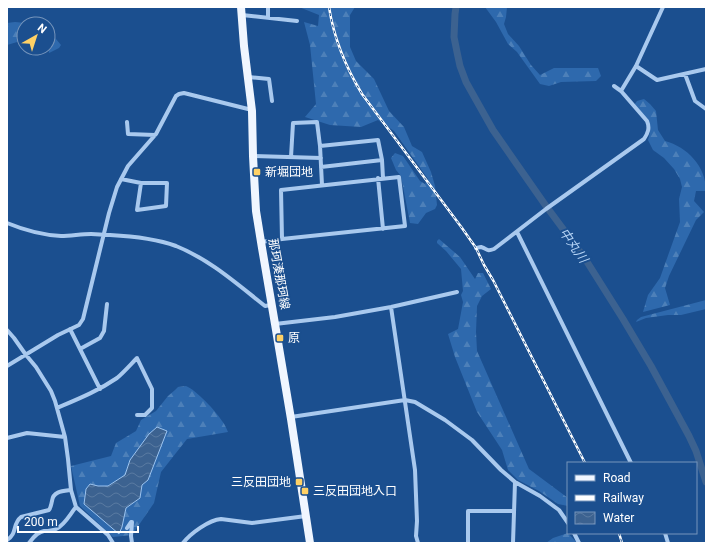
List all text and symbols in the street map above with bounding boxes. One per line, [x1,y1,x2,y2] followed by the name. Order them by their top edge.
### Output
[16,16,56,56] north arrow
[35,21,49,36] text: N
[265,165,313,179] place label: 新堀団地
[252,167,262,177] marker: 新堀団地
[556,225,592,267] water label: 中丸川
[266,237,292,311] street label: 那珂湊那珂線
[288,331,300,345] place label: 原
[275,333,285,343] marker: 原
[567,462,697,534] legend
[603,471,631,485] text: Road
[231,475,291,489] place label: 三反田団地
[294,477,304,487] marker: 三反田団地
[313,484,397,498] place label: 三反田団地入口
[300,486,310,496] marker: 三反田団地入口
[603,491,644,505] text: Railway
[18,508,138,534] scale bar
[603,511,634,525] text: Water
[24,515,58,529] text: 200 m

